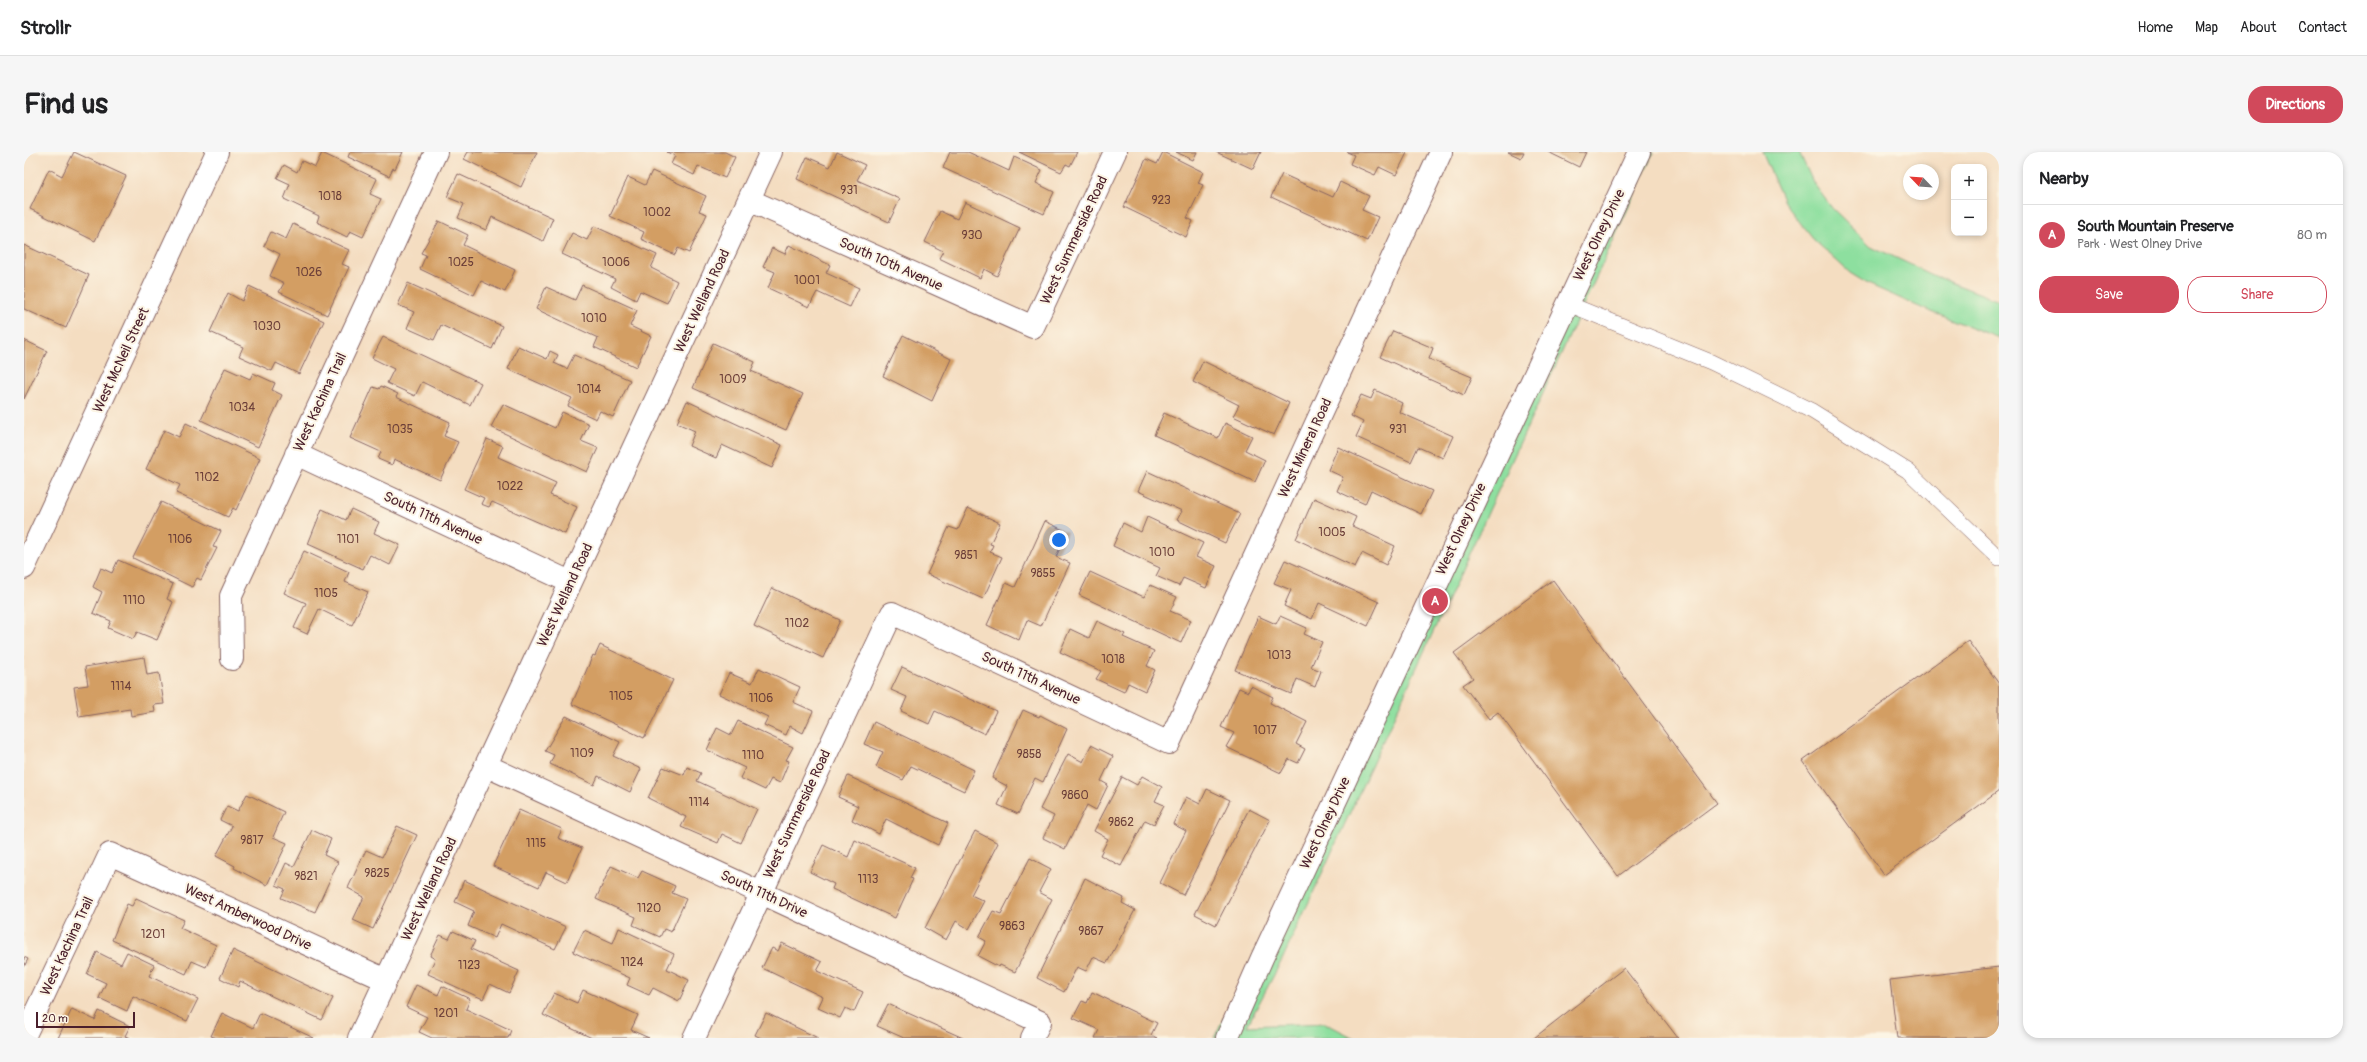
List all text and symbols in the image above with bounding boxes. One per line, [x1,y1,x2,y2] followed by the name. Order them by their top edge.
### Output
[20,16,71,40] text: Strollr
[2138,19,2173,36] text: Home
[2195,19,2218,36] text: Map
[2240,19,2276,36] text: About
[2298,19,2347,36] text: Contact
[2248,86,2343,123] button: Directions
[24,87,108,122] text: Find us
[1903,164,1939,200] north arrow
[1951,164,1987,236] map controls
[1951,164,1987,200] button: +
[2039,168,2088,189] text: Nearby
[1037,173,1111,307] street label: West Summerside Road
[840,183,858,198] house number: 931
[1569,186,1629,284] street label: West Olney Drive
[318,189,342,204] house number: 1018
[1151,193,1171,208] house number: 923
[1951,200,1987,236] button: −
[643,205,671,220] house number: 1002
[2077,217,2234,236] text: South Mountain Preserve
[2048,227,2056,243] text: A
[2297,227,2327,243] text: 80 m
[961,228,983,243] house number: 930
[837,234,945,294] street label: South 10th Avenue
[2077,236,2202,252] text: Park · West Olney Drive
[671,246,733,355] street label: West Welland Road
[448,255,474,270] house number: 1025
[602,255,630,270] house number: 1006
[296,265,322,280] house number: 1026
[794,273,820,288] house number: 1001
[2039,276,2179,313] button: Save
[2187,276,2327,313] button: Share
[89,304,153,415] street label: West McNeil Street
[581,311,607,326] house number: 1010
[253,319,281,334] house number: 1030
[290,350,350,454] street label: West Kachina Trail
[719,372,747,387] house number: 1009
[577,382,601,397] house number: 1014
[1274,395,1336,501] street label: West Mineral Road
[229,400,255,415] house number: 1034
[387,422,413,437] house number: 1035
[1389,422,1407,437] house number: 931
[195,470,219,485] house number: 1102
[497,479,523,494] house number: 1022
[1432,480,1490,578] street label: West Olney Drive
[381,488,485,548] street label: South 11th Avenue
[1318,525,1346,540] house number: 1005
[1049,530,1069,550] your location
[168,532,192,547] house number: 1106
[337,532,359,547] house number: 1101
[534,540,596,649] street label: West Welland Road
[1149,545,1175,560] house number: 1010
[954,548,978,563] house number: 9851
[1030,566,1056,581] house number: 9855
[314,586,338,601] house number: 1105
[1422,586,1448,616] pin: A
[123,593,145,608] house number: 1110
[785,616,809,631] house number: 1102
[979,648,1083,708] street label: South 11th Avenue
[1267,648,1291,663] house number: 1013
[1101,652,1125,667] house number: 1018
[110,679,132,694] house number: 1114
[609,689,633,704] house number: 1105
[749,691,773,706] house number: 1106
[1253,723,1278,738] house number: 1017
[570,746,594,761] house number: 1109
[760,747,834,881] street label: West Summerside Road
[1017,747,1041,762] house number: 9858
[742,748,764,763] house number: 1110
[1296,774,1354,872] street label: West Olney Drive
[1061,788,1089,803] house number: 9860
[688,795,710,810] house number: 1114
[1108,815,1134,830] house number: 9862
[240,833,264,848] house number: 9817
[398,834,460,943] street label: West Welland Road
[526,836,546,851] house number: 1115
[364,866,390,881] house number: 9825
[718,866,810,922] street label: South 11th Drive
[294,869,318,884] house number: 9821
[858,872,879,887] house number: 1113
[182,880,314,954] street label: West Amberwood Drive
[37,894,97,998] street label: West Kachina Trail
[637,901,661,916] house number: 1120
[999,919,1025,934] house number: 9863
[1078,924,1104,939] house number: 9867
[141,927,165,942] house number: 1201
[620,955,644,970] house number: 1124
[458,958,481,973] house number: 1123
[434,1006,458,1021] house number: 1201
[36,1010,135,1029] scale bar
[42,1012,68,1025] text: 20 m

